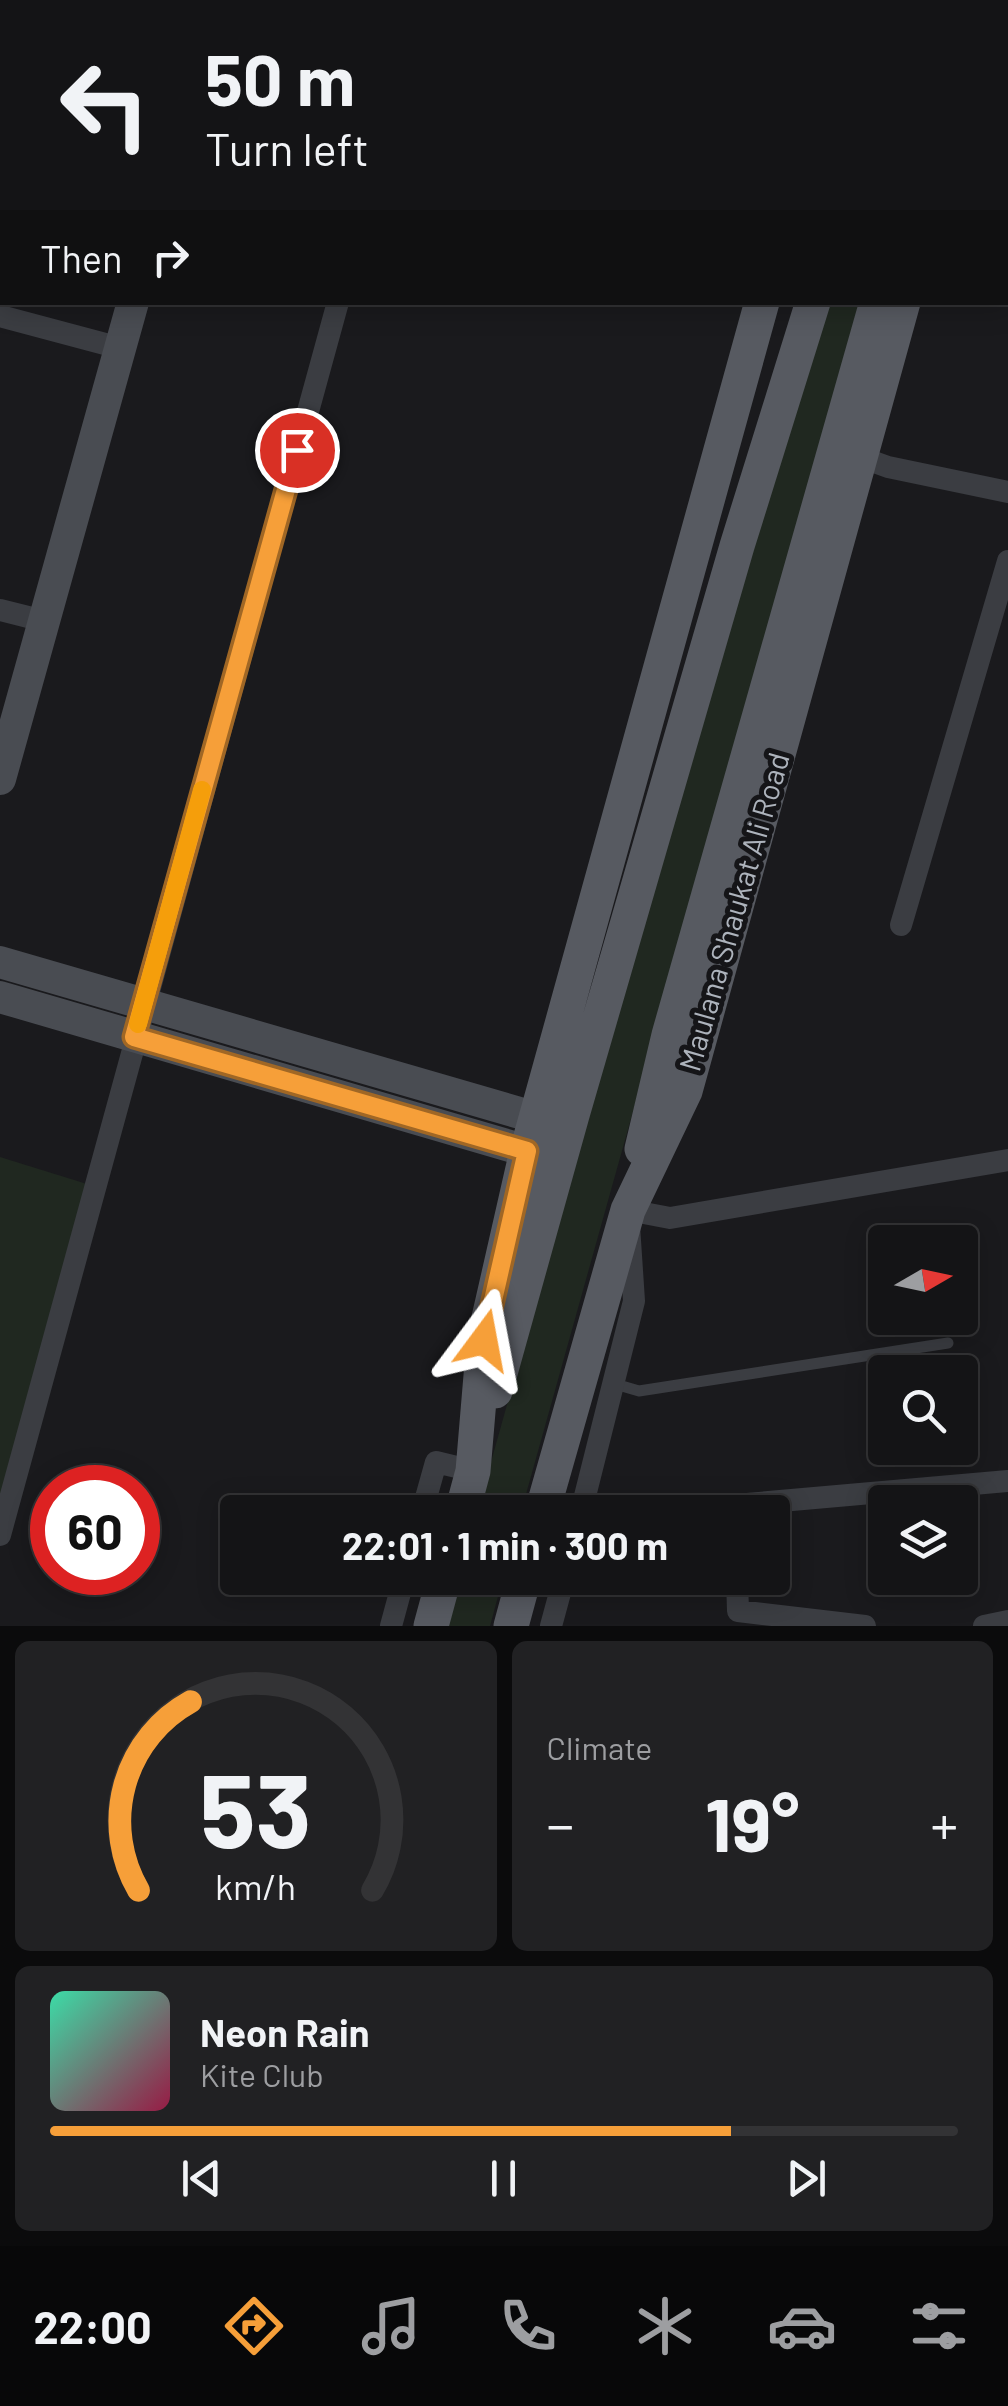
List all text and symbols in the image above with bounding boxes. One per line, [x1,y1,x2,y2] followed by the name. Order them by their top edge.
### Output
[205,36,355,120] text: 50 m
[40,40,170,170] icon: left
[205,121,369,175] text: Turn left
[143,230,198,285] icon: right
[40,235,123,281] text: Then
[255,408,340,493] pin
[270,423,325,478] icon: arrive
[670,748,796,1075] street label: Maulana Shaukat Ali Road
[868,1225,978,1335] north arrow
[868,1225,978,1595] map controls
[432,1288,536,1392] position arrow
[868,1355,978,1465] button: search
[30,1465,160,1595] speed limit sign: 60
[868,1485,978,1595] button: layers
[342,1522,668,1568] text: 22:01 · 1 min · 300 m
[547,1728,652,1766] text: Climate
[200,1744,312,1869] text: 53
[705,1777,800,1867] text: 19°
[547,1790,574,1856] text: −
[930,1790,958,1856] text: +
[215,1864,296,1907] text: km/h
[200,2009,369,2055] text: Neon Rain
[200,2055,324,2093] text: Kite Club
[174,2151,229,2206] icon: previous
[476,2151,531,2206] icon: pause
[779,2151,834,2206] icon: next
[219,2291,289,2361] icon: directions
[356,2291,426,2361] icon: music
[493,2291,563,2361] icon: phone
[630,2291,700,2361] icon: climate
[767,2291,837,2361] icon: car
[904,2291,974,2361] icon: filters
[34,2299,152,2353] text: 22:00

